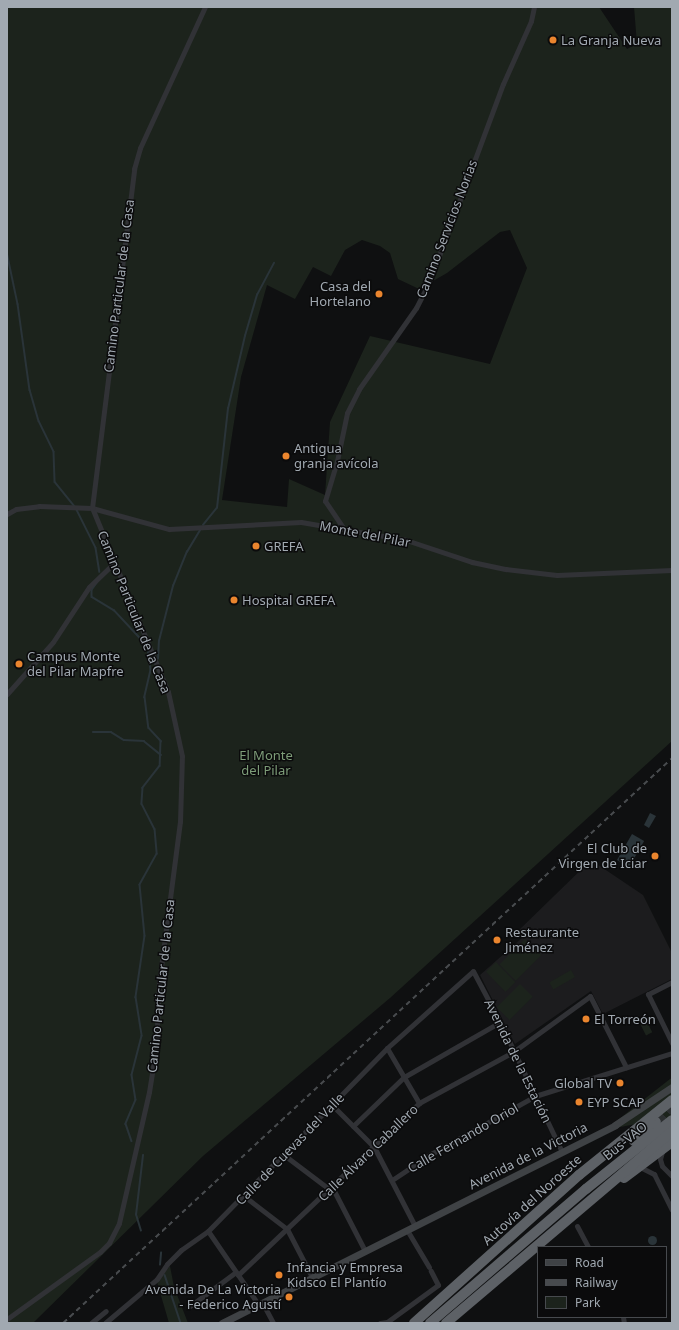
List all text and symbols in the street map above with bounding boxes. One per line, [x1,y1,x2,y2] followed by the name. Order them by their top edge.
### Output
[561,32,661,48] place label: La Granja Nueva
[548,35,558,45] marker: La Granja Nueva
[413,158,481,300] street label: Camino Servicios Norias
[101,199,137,373] street label: Camino Particular de la Casa
[310,279,371,310] place label: Casa del Hortelano
[374,289,384,299] marker: Casa del Hortelano
[294,441,378,472] place label: Antigua granja avícola
[281,451,291,461] marker: Antigua granja avícola
[318,518,412,550] street label: Monte del Pilar
[94,528,174,696] street label: Camino Particular de la Casa
[264,538,304,554] place label: GREFA
[251,541,261,551] marker: GREFA
[242,592,335,608] place label: Hospital GREFA
[229,595,239,605] marker: Hospital GREFA
[27,649,124,680] place label: Campus Monte del Pilar Mapfre
[14,659,24,669] marker: Campus Monte del Pilar Mapfre
[239,748,293,779] park label: El Monte del Pilar
[558,841,647,872] place label: El Club de Virgen de Iciar
[650,851,660,861] marker: El Club de Virgen de Iciar
[144,899,178,1073] street label: Camino Particular de la Casa
[505,925,579,956] place label: Restaurante Jiménez
[492,935,502,945] marker: Restaurante Jiménez
[481,996,555,1126] street label: Avenida de la Estación
[594,1011,656,1027] place label: El Torreón
[581,1014,591,1024] marker: El Torreón
[554,1075,612,1091] place label: Global TV
[615,1078,625,1088] marker: Global TV
[232,1090,348,1208] street label: Calle de Cuevas del Valle
[587,1094,644,1110] place label: EYP SCAP
[574,1097,584,1107] marker: EYP SCAP
[405,1100,521,1176] street label: Calle Fernando Oriol
[315,1101,421,1205] street label: Calle Álvaro Caballero
[600,1118,650,1164] street label: Bus-VAO
[466,1119,590,1193] street label: Avenida de la Victoria
[479,1152,585,1248] street label: Autovía del Noroeste
[537,1246,667,1318] legend
[575,1254,604,1271] text: Road
[287,1260,403,1291] place label: Infancia y Empresa Kidsco El Plantío
[274,1270,284,1280] marker: Infancia y Empresa Kidsco El Plantío
[575,1274,618,1291] text: Railway
[145,1282,281,1313] place label: Avenida De La Victoria - Federico Agustí
[284,1292,294,1302] marker: Avenida De La Victoria - Federico Agustí
[575,1294,600,1311] text: Park

